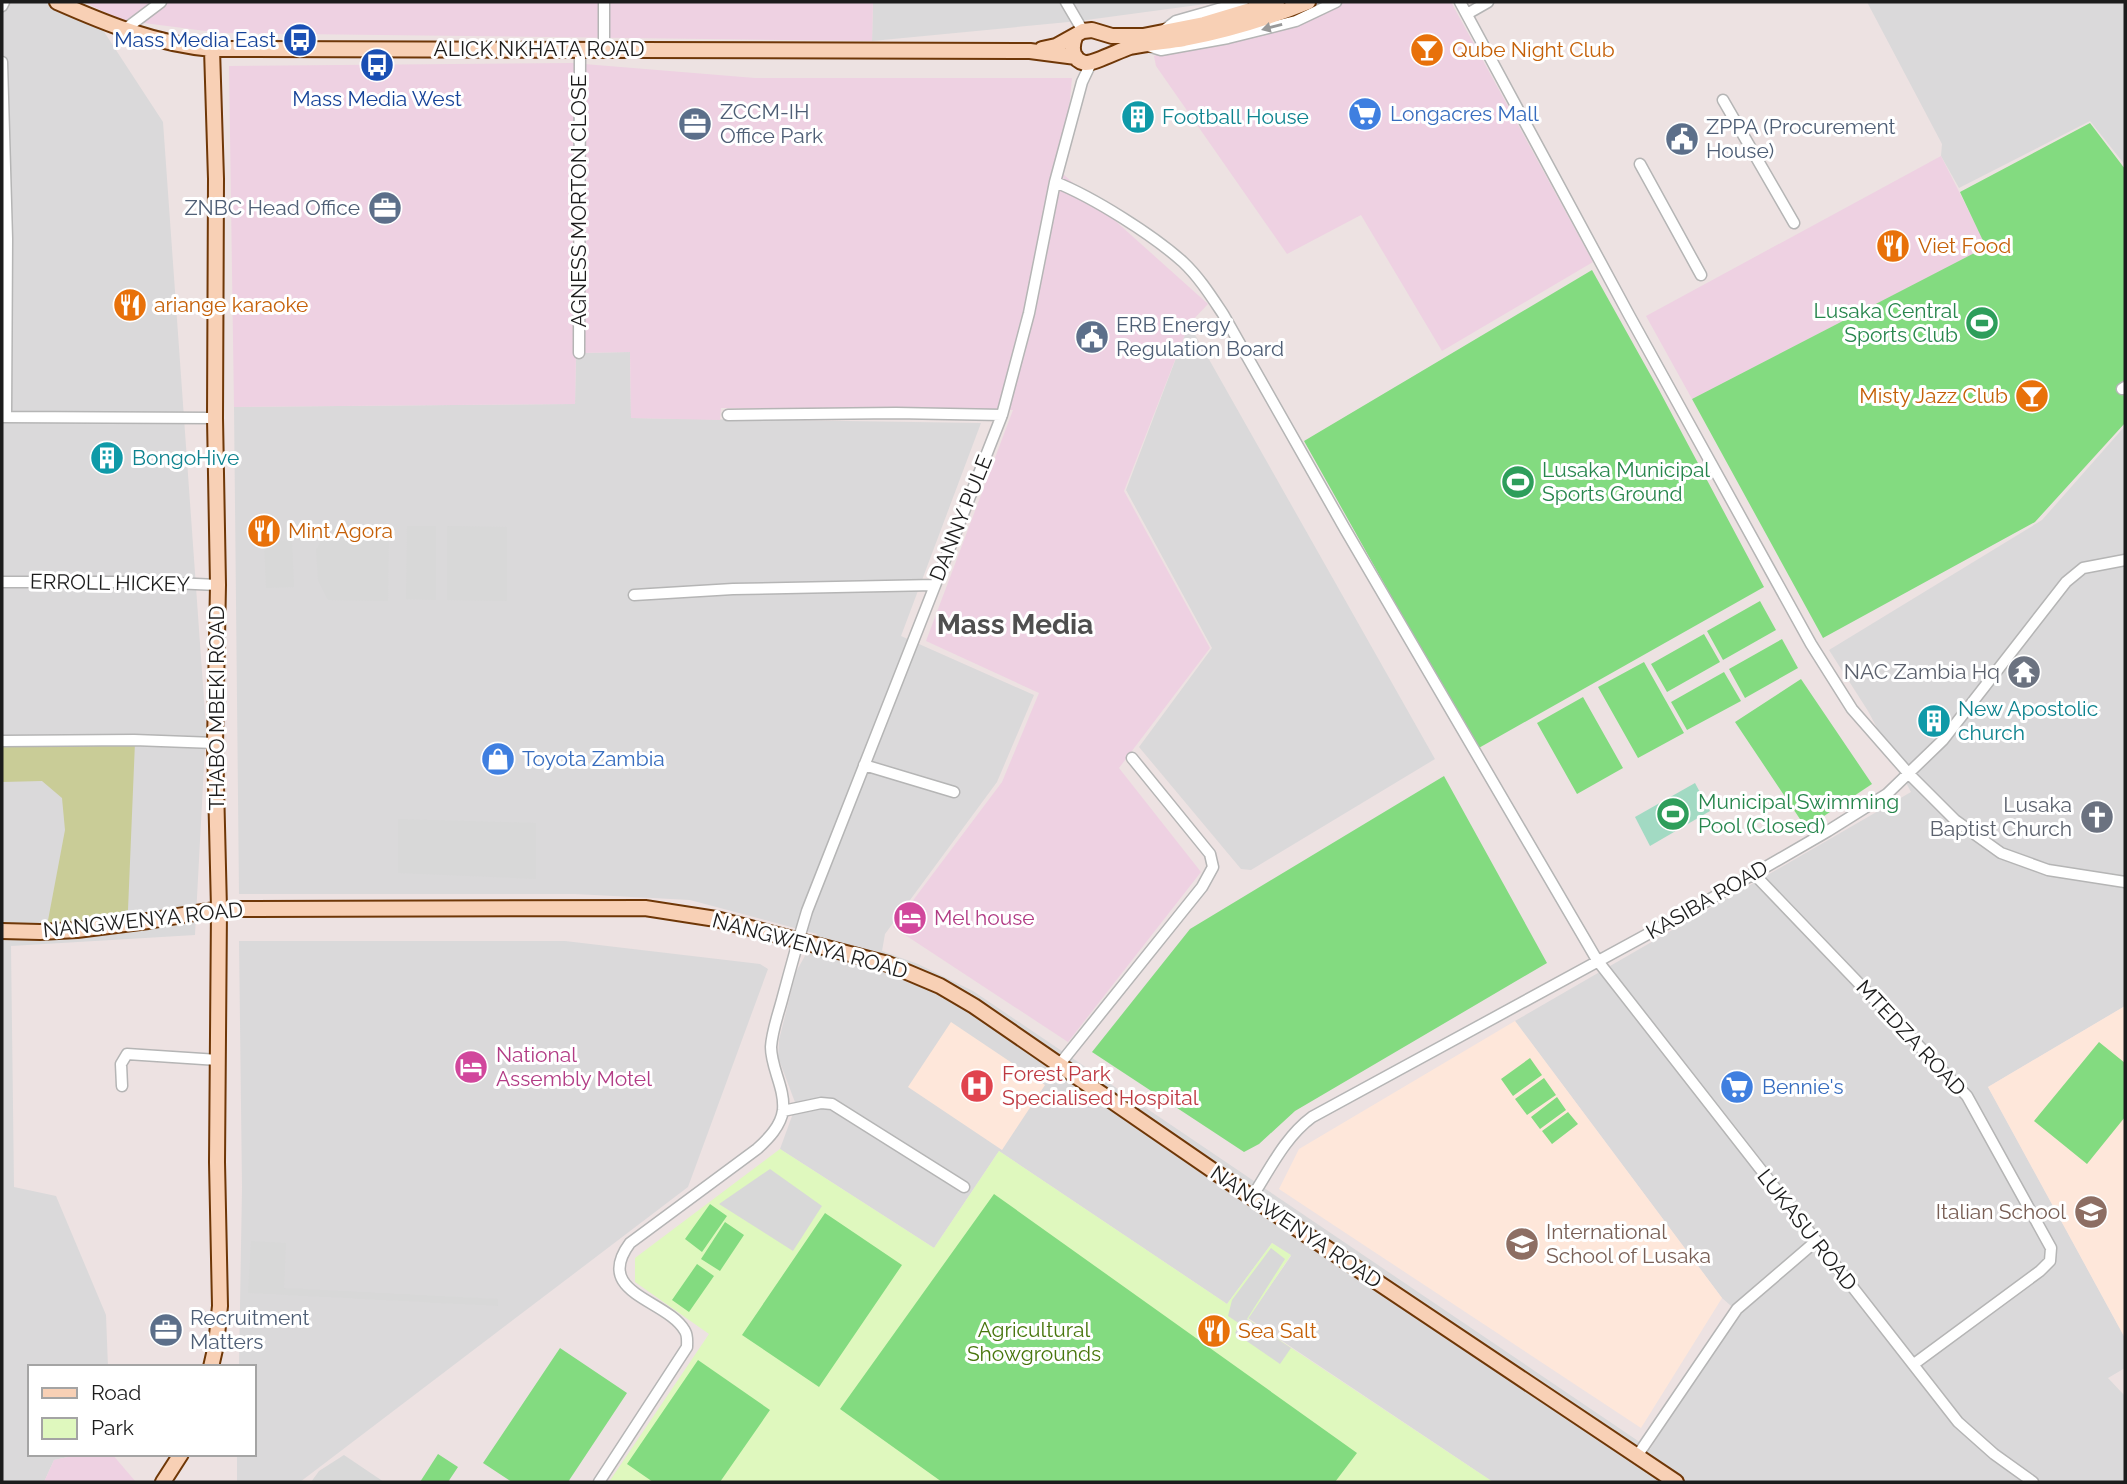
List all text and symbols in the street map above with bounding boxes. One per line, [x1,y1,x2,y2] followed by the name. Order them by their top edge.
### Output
[281,21,319,59] bus stop icon: Mass Media East
[1261,22,1282,32] one-way arrow
[114,27,276,52] place label: Mass Media East
[1408,31,1446,69] bar icon: Qube Night Club
[433,36,645,61] street label: ALICK NKHATA ROAD
[1452,37,1615,62] place label: Qube Night Club
[358,46,396,84] bus stop icon: Mass Media West
[566,74,591,328] street label: AGNESS MORTON CLOSE
[292,86,462,111] place label: Mass Media West
[1346,95,1384,133] supermarket icon: Longacres Mall
[1119,98,1157,136] building icon: Football House
[720,99,823,148] place label: ZCCM-IH Office Park
[1390,101,1539,126] place label: Longacres Mall
[1162,104,1309,129] place label: Football House
[676,105,714,143] office icon: ZCCM-IH Office Park
[1706,114,1896,163] place label: ZPPA (Procurement House)
[1663,120,1701,158] public building icon: ZPPA (Procurement House)
[366,189,404,227] office icon: ZNBC Head Office
[184,195,360,220] place label: ZNBC Head Office
[1874,227,1912,265] restaurant icon: Viet Food
[1918,233,2011,258] place label: Viet Food
[111,286,149,324] restaurant icon: ariange karaoke
[154,292,308,317] place label: ariange karaoke
[1813,298,1958,347] place label: Lusaka Central Sports Club
[1963,304,2001,342] sports icon: Lusaka Central Sports Club
[1116,312,1284,361] place label: ERB Energy Regulation Board
[1073,318,1111,356] public building icon: ERB Energy Regulation Board
[2013,377,2051,415] bar icon: Misty Jazz Club
[1859,383,2008,408] place label: Misty Jazz Club
[88,439,126,477] building icon: BongoHive
[132,445,239,470] place label: BongoHive
[924,451,997,584] street label: DANNY PULE
[1542,457,1710,506] place label: Lusaka Municipal Sports Ground
[1499,463,1537,501] sports icon: Lusaka Municipal Sports Ground
[245,512,283,550] restaurant icon: Mint Agora
[288,518,393,543] place label: Mint Agora
[30,569,191,596] street label: ERROLL HICKEY
[204,605,229,811] street label: THABO MBEKI ROAD
[937,608,1093,641] district label: Mass Media
[2005,653,2043,691] temple icon: NAC Zambia Hq
[1844,659,2000,684] place label: NAC Zambia Hq
[1958,696,2098,745] place label: New Apostolic church
[1915,702,1953,740] building icon: New Apostolic church
[479,740,517,778] shop icon: Toyota Zambia
[522,746,665,771] place label: Toyota Zambia
[1698,789,1899,838] place label: Municipal Swimming Pool (Closed)
[1930,792,2072,841] place label: Lusaka Baptist Church
[1654,795,1692,833] sports icon: Municipal Swimming Pool (Closed)
[2078,798,2116,836] church icon: Lusaka Baptist Church
[1642,855,1772,944] street label: KASIBA ROAD
[42,897,244,942] street label: NANGWENYA ROAD
[891,899,929,937] hotel icon: Mel house
[934,905,1035,930] place label: Mel house
[710,907,911,984] street label: NANGWENYA ROAD
[1851,975,1971,1101] street label: MTEDZA ROAD
[496,1042,652,1091] place label: National Assembly Motel
[452,1048,490,1086] hotel icon: National Assembly Motel
[1002,1061,1199,1110] place label: Forest Park Specialised Hospital
[958,1067,996,1105] hospital icon: Forest Park Specialised Hospital
[1718,1068,1756,1106] supermarket icon: Bennie's
[1762,1074,1844,1099] place label: Bennie's
[1206,1160,1387,1293] street label: NANGWENYA ROAD
[1752,1164,1863,1295] street label: LUKASU ROAD
[2072,1193,2110,1231] school or university icon: Italian School
[1936,1199,2066,1224] place label: Italian School
[1546,1219,1711,1268] place label: International School of Lusaka
[1503,1225,1541,1263] school or university icon: International School of Lusaka
[190,1305,309,1354] place label: Recruitment Matters
[147,1311,185,1349] office icon: Recruitment Matters
[1195,1312,1233,1350] restaurant icon: Sea Salt
[967,1317,1101,1366] park label: Agricultural Showgrounds
[1238,1318,1317,1343] place label: Sea Salt
[28,1365,256,1456] legend
[91,1380,141,1405] text: Road
[91,1415,134,1440] text: Park

